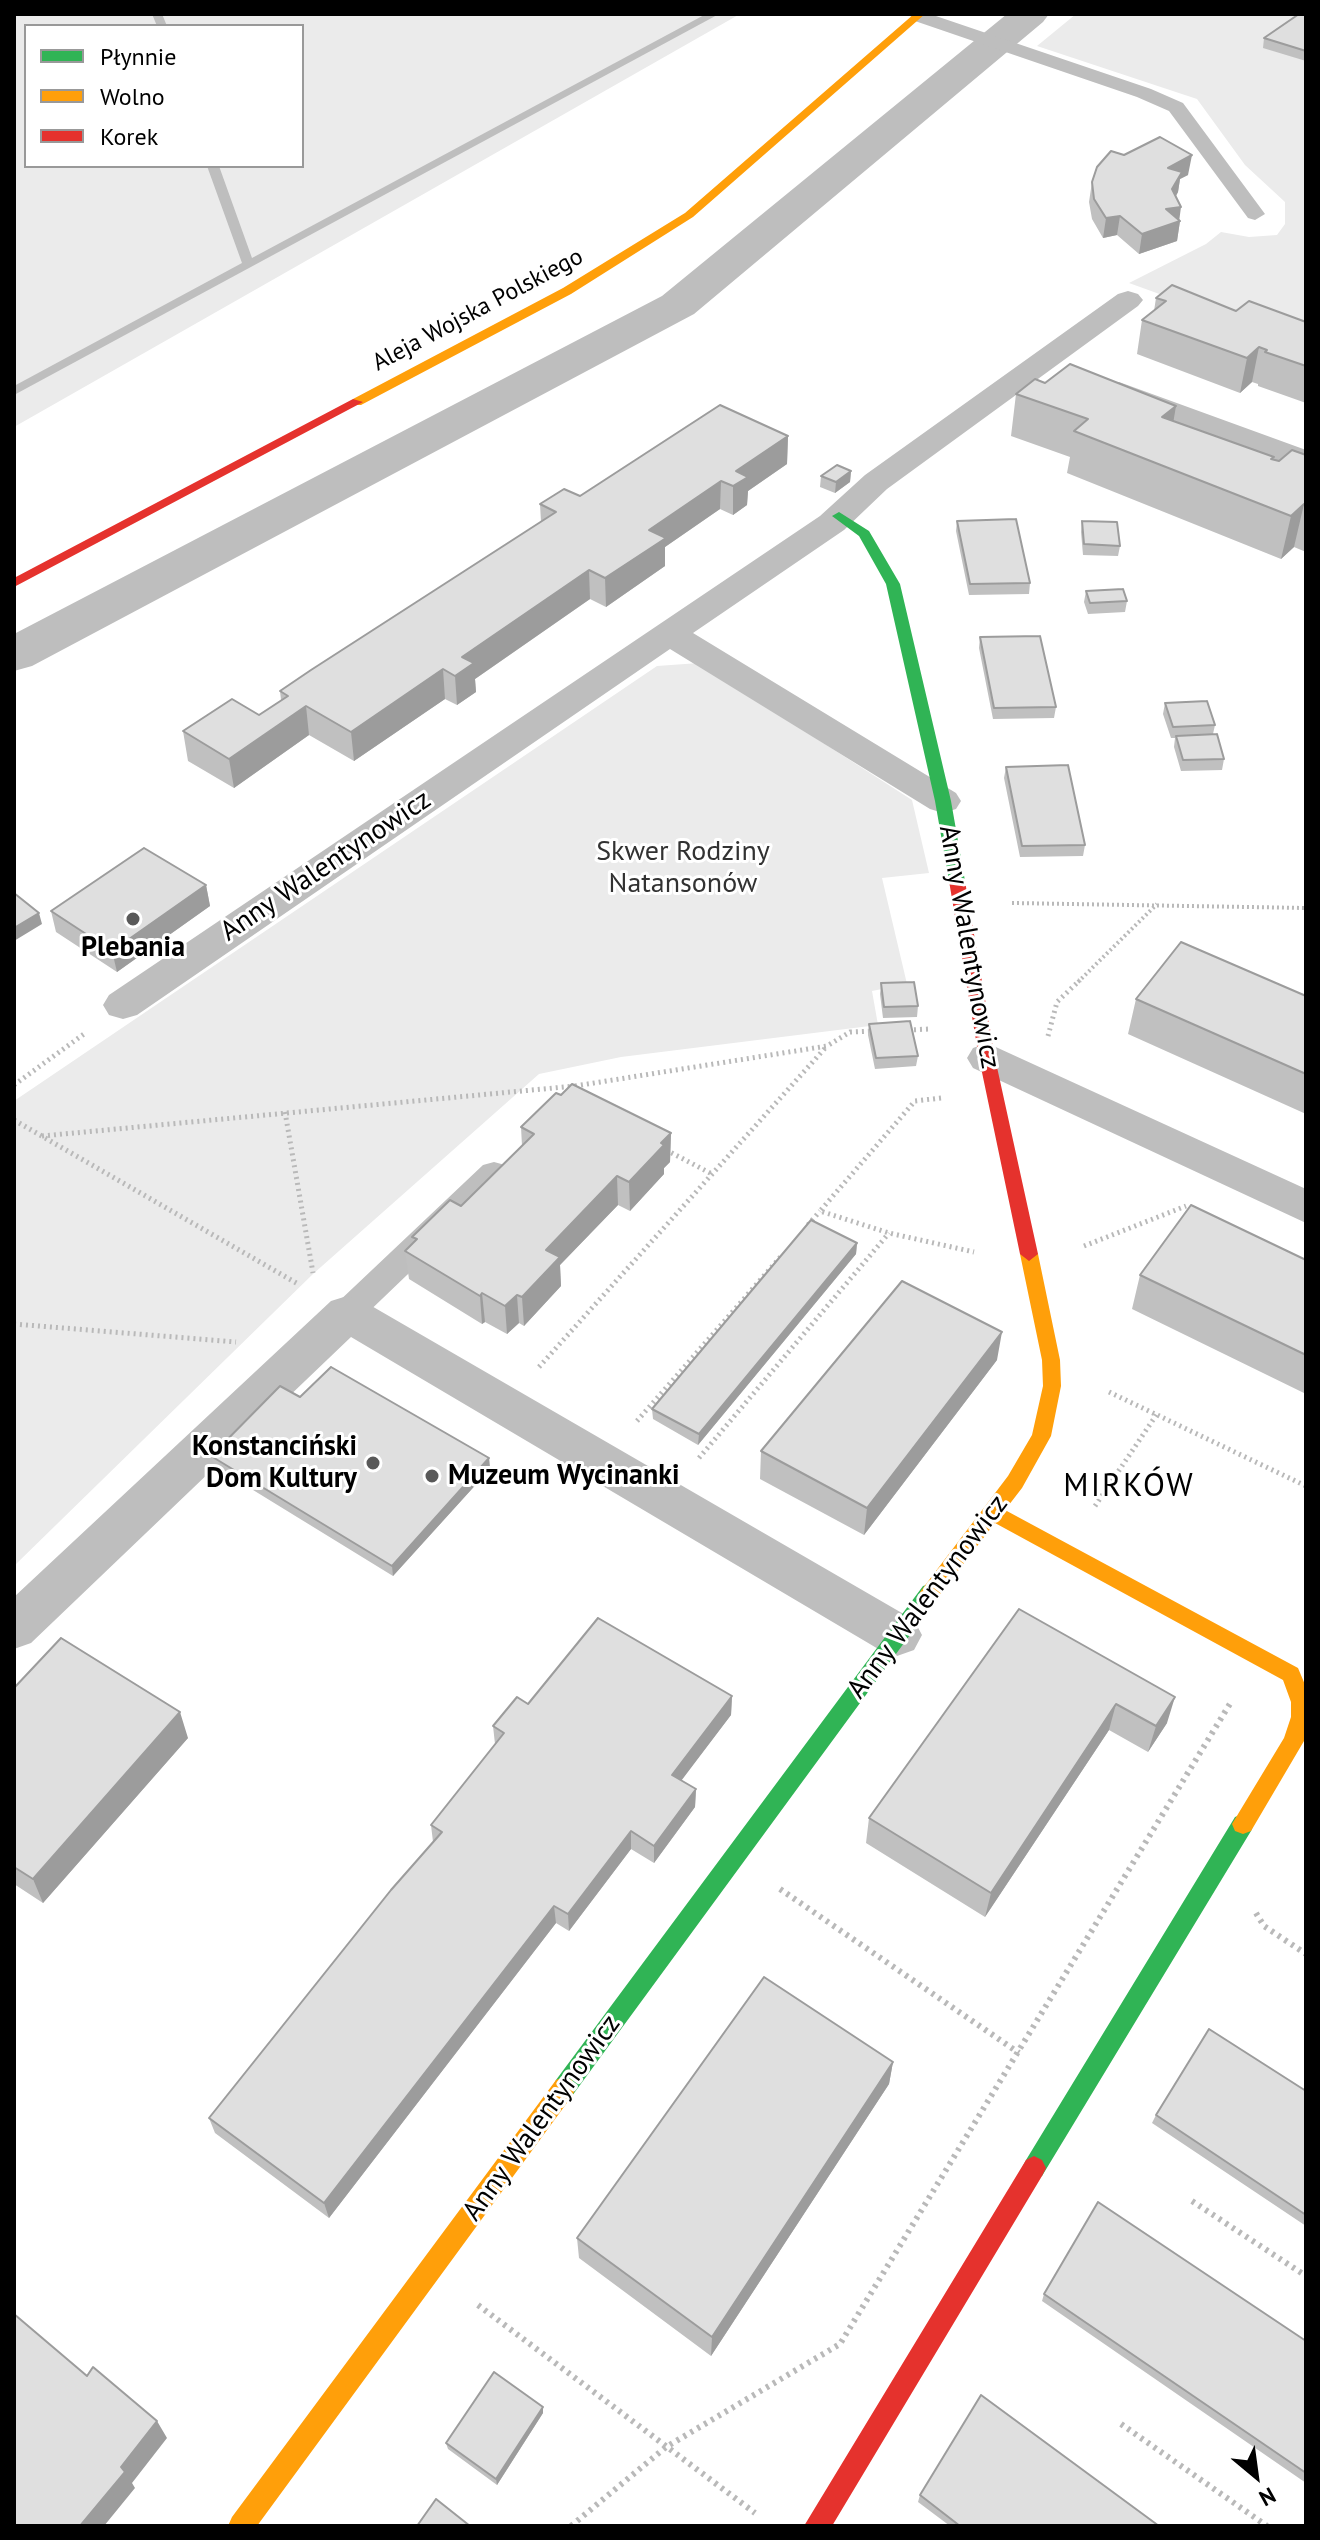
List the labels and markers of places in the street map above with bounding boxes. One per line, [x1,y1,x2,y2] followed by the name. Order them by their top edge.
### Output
[124,910,142,928] marker: Plebania
[81,931,185,965] place label: Plebania
[192,1430,357,1496] place label: Konstanciński Dom Kultury
[364,1454,382,1472] marker: Konstanciński Dom Kultury
[448,1459,679,1493] place label: Muzeum Wycinanki
[423,1467,441,1485] marker: Muzeum Wycinanki

